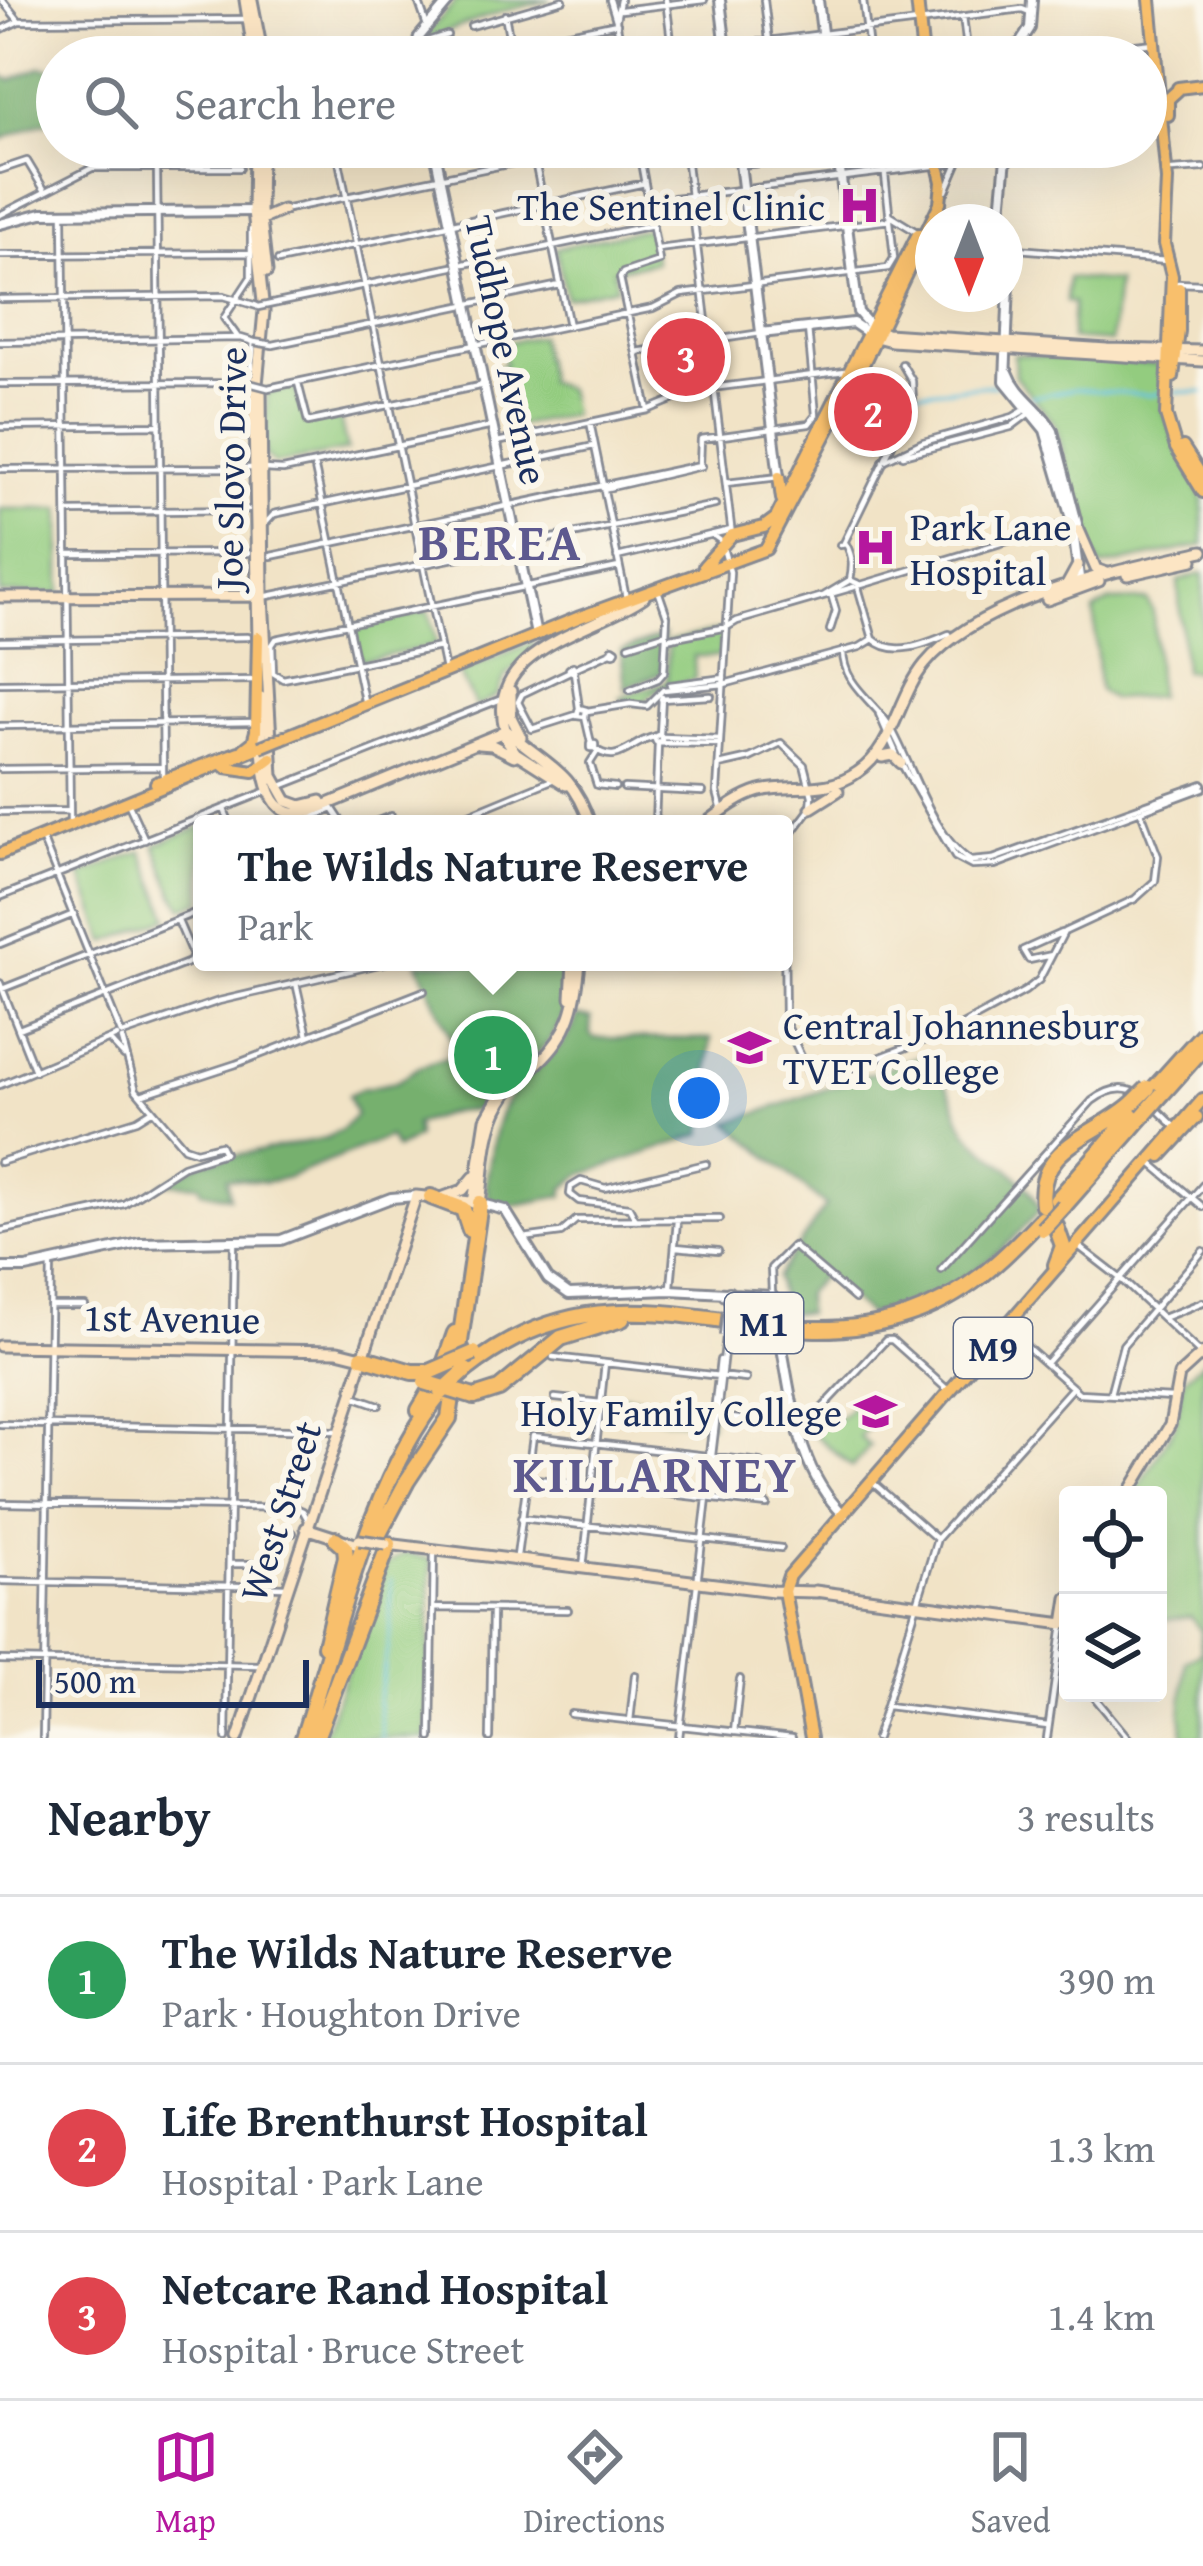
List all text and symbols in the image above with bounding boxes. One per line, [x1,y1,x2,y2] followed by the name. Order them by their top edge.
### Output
[36,36,1167,168] search box
[78,69,144,135] icon: search
[174,70,396,135] text: Search here
[517,177,825,234] place label: The Sentinel Clinic
[836,183,882,229] hospital icon: The Sentinel Clinic
[915,204,1023,312] north arrow
[451,210,564,490] street label: Tudhope Avenue
[647,312,725,402] pin: 3
[199,346,260,595] street label: Joe Slovo Drive
[834,367,912,457] pin: 2
[910,497,1072,599] place label: Park Lane Hospital
[418,504,584,579] district label: BEREA
[853,525,899,571] hospital icon: Park Lane Hospital
[193,815,793,971] popup
[238,832,748,897] text: The Wilds Nature Reserve
[238,897,313,954] text: Park
[783,996,1139,1098] place label: Central Johannesburg TVET College
[454,1010,532,1100] pin: 1
[726,1024,772,1070] school or university icon: Central Johannesburg TVET College
[669,1068,729,1128] your location
[83,1287,261,1348] street label: 1st Avenue
[725,1293,803,1353] road number: M1
[954,1318,1032,1378] road number: M9
[521,1383,842,1440] place label: Holy Family College
[853,1389,899,1435] school or university icon: Holy Family College
[224,1413,336,1608] street label: West Street
[513,1436,799,1511] district label: KILLARNEY
[1059,1486,1167,1702] map controls
[1059,1486,1167,1594] button: locate
[1059,1594,1167,1702] button: layers
[36,1654,309,1707] scale bar
[54,1657,136,1705] text: 500 m
[48,1779,211,1854] text: Nearby
[1017,1788,1155,1845] text: 3 results
[162,1919,673,1984] text: The Wilds Nature Reserve
[77,1951,97,2008] text: 1
[1058,1951,1155,2008] text: 390 m
[162,1984,521,2041] text: Park · Houghton Drive
[162,2087,648,2152] text: Life Brenthurst Hospital
[77,2119,97,2176] text: 2
[1048,2119,1155,2176] text: 1.3 km
[162,2152,484,2209] text: Hospital · Park Lane
[162,2255,608,2320] text: Netcare Rand Hospital
[77,2287,97,2344] text: 3
[1048,2287,1155,2344] text: 1.4 km
[162,2320,524,2377] text: Hospital · Bruce Street
[153,2424,219,2544] tab: Map
[524,2424,665,2544] tab: Directions
[971,2424,1050,2544] tab: Saved

